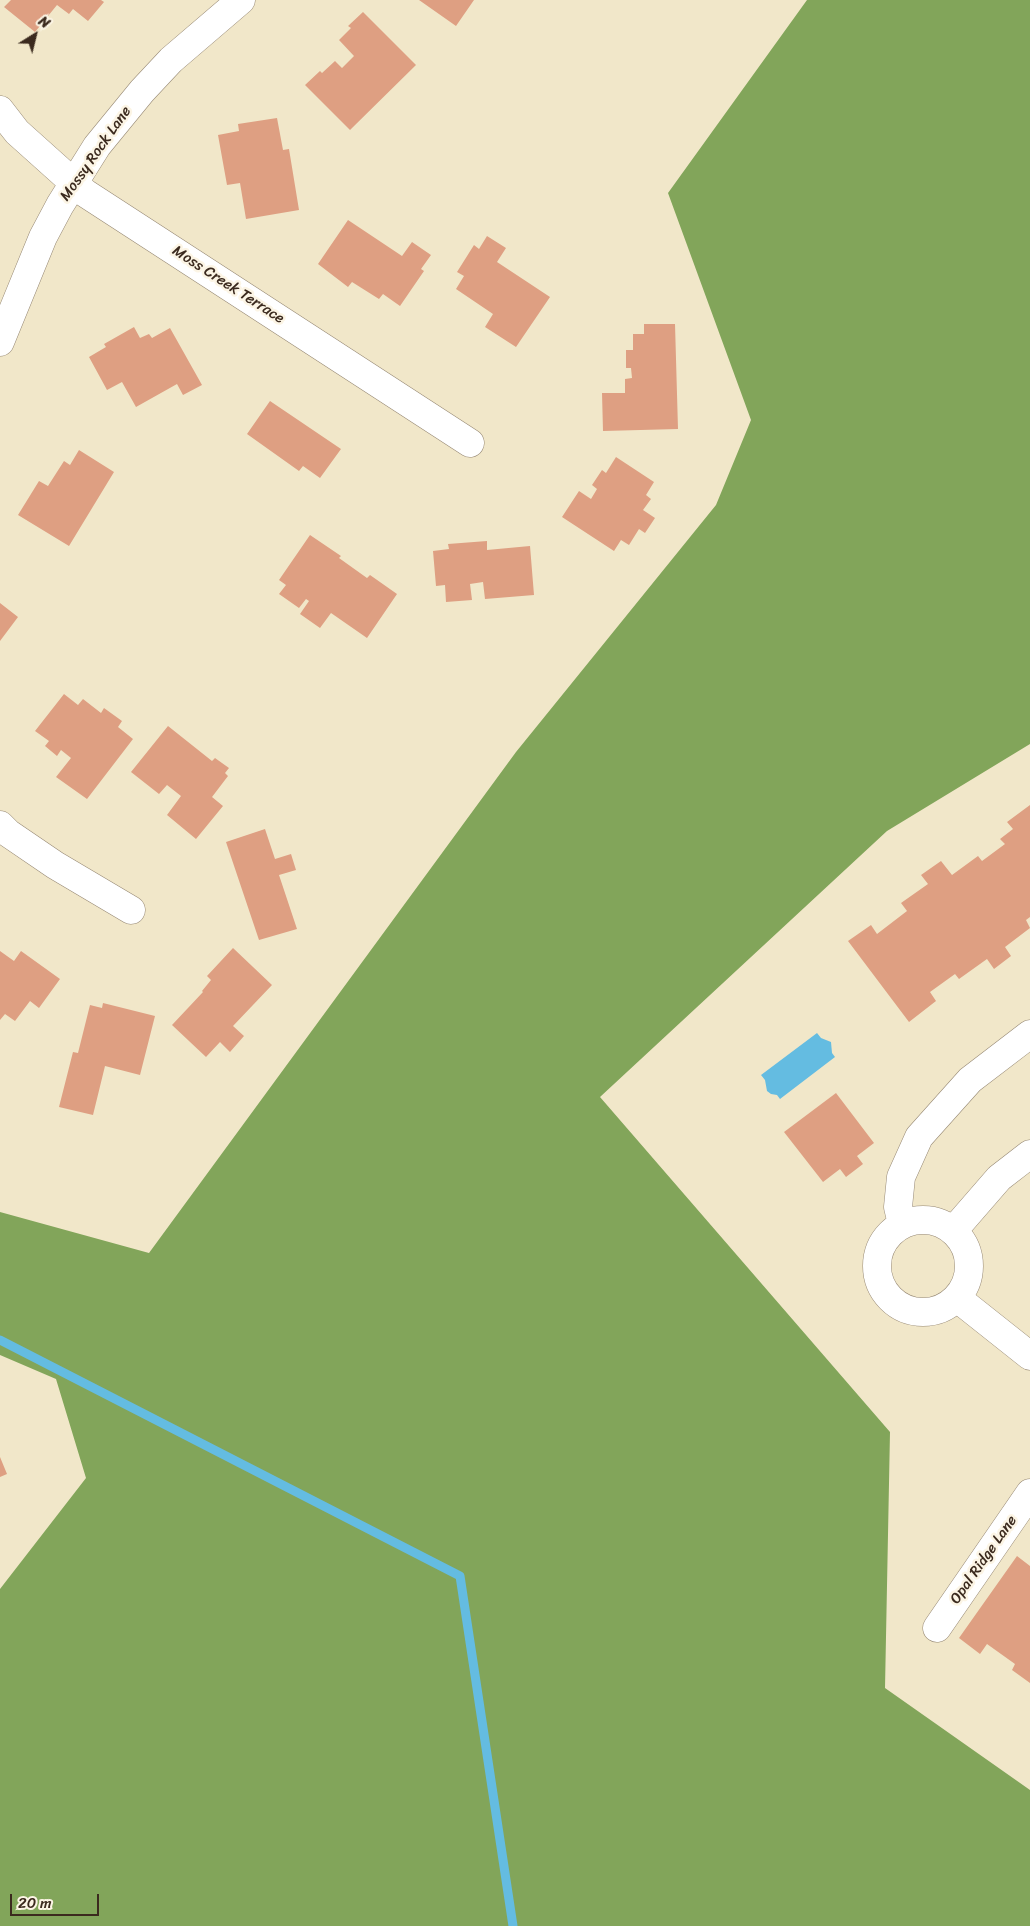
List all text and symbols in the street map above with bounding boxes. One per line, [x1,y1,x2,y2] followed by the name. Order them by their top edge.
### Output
[33,9,55,35] text: N
[10,10,60,60] north arrow
[57,103,135,205] street label: Mossy Rock Lane
[169,242,287,328] street label: Moss Creek Terrace
[947,1512,1021,1608] street label: Opal Ridge Lane
[12,1884,101,1916] scale bar
[18,1890,52,1916] text: 20 m

